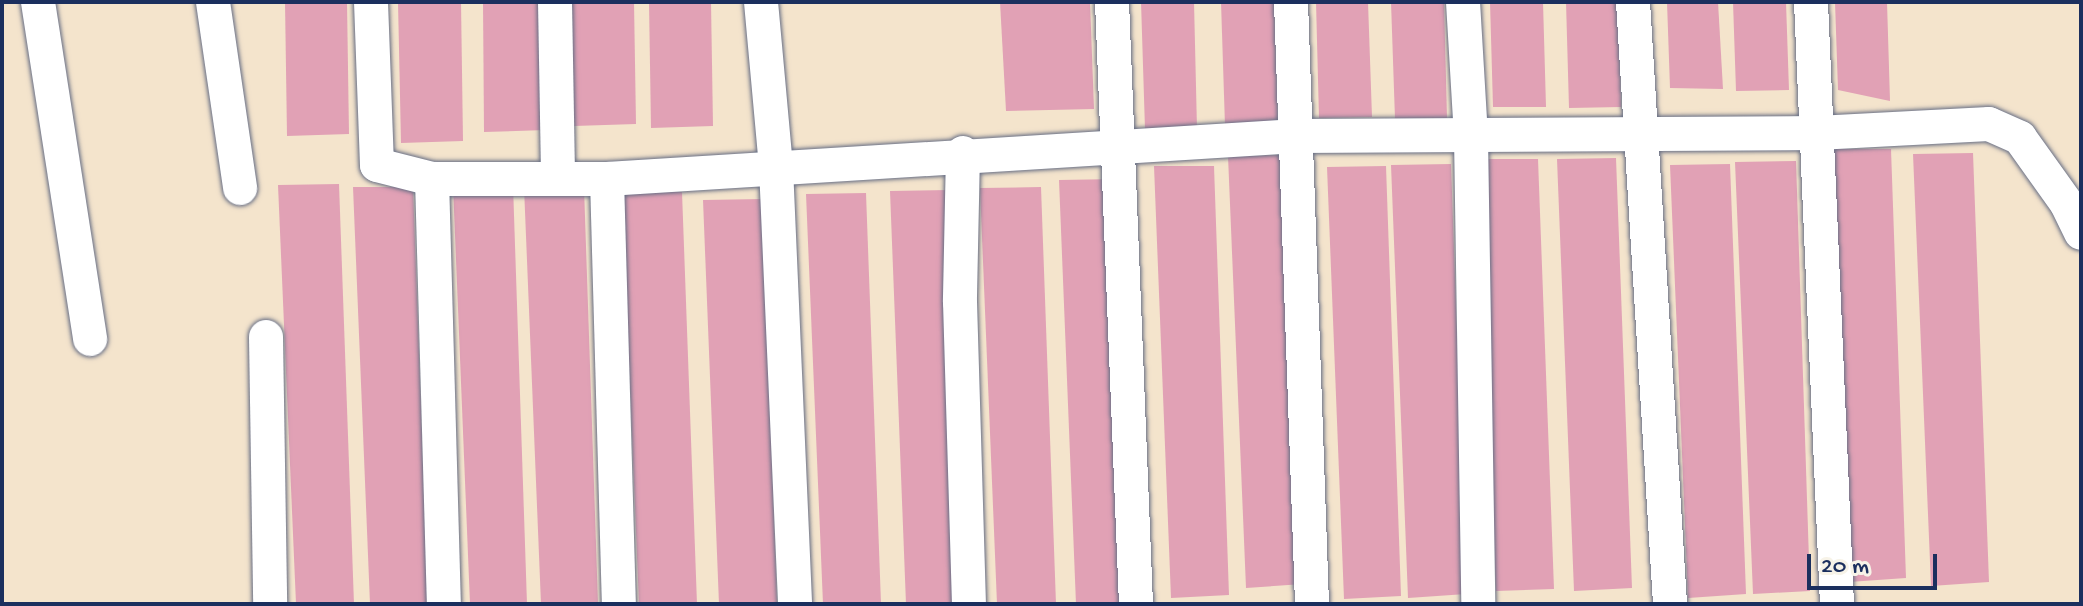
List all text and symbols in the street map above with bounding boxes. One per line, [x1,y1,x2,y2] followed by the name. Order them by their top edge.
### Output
[1811,538,1941,588] scale bar
[1821,553,1869,582] text: 20 m

